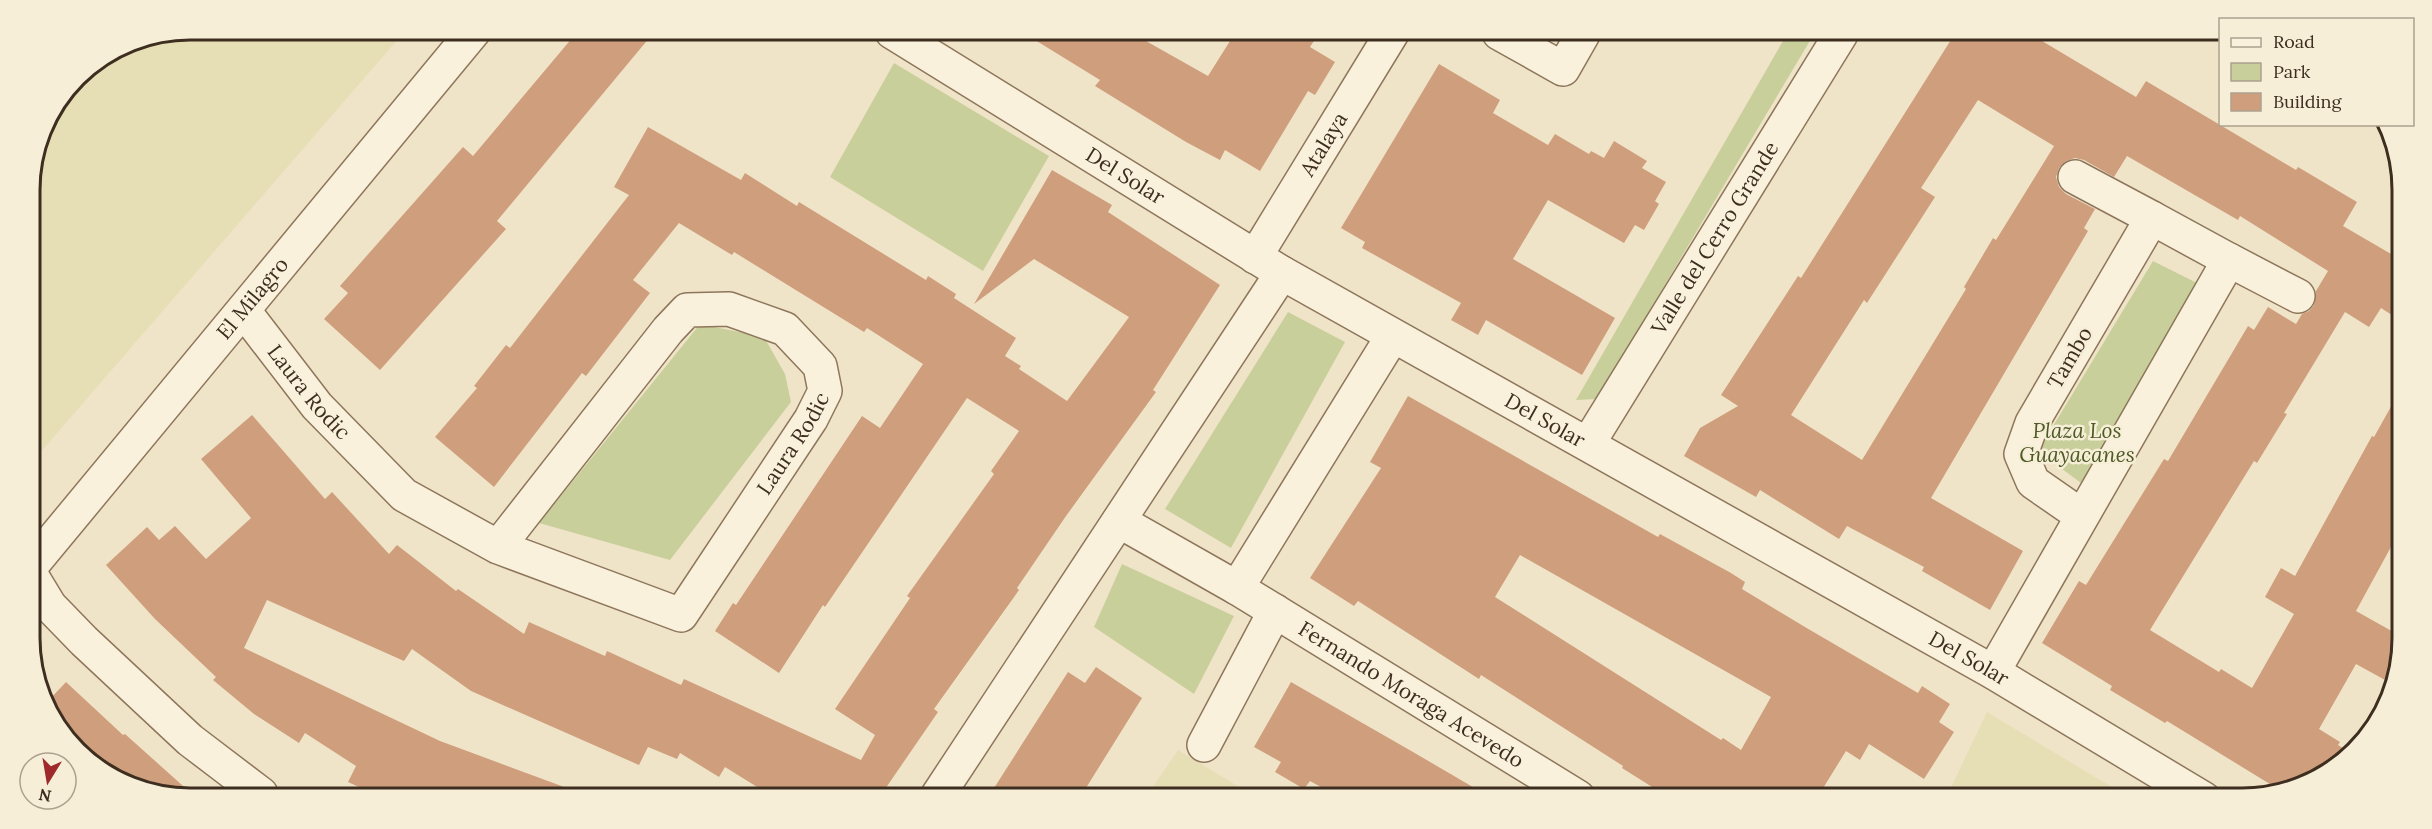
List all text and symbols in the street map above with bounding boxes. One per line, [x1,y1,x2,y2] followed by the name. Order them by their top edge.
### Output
[2219,18,2414,126] legend
[2273,30,2315,53] text: Road
[2273,60,2311,83] text: Park
[2273,90,2343,113] text: Building
[1293,107,1353,182] street label: Atalaya
[1644,136,1784,340] street label: Valle del Cerro Grande
[1081,141,1170,210] street label: Del Solar
[210,251,294,345] street label: El Milagro
[2041,322,2098,394] street label: Tambo
[262,339,357,445] street label: Laura Rodic
[1500,387,1590,453] street label: Del Solar
[751,388,835,500] street label: Laura Rodic
[2019,417,2135,468] park label: Plaza Los Guayacanes
[1294,615,1529,774] street label: Fernando Moraga Acevedo
[1924,625,2014,692] street label: Del Solar
[18,751,78,811] north arrow
[37,785,53,807] text: N

